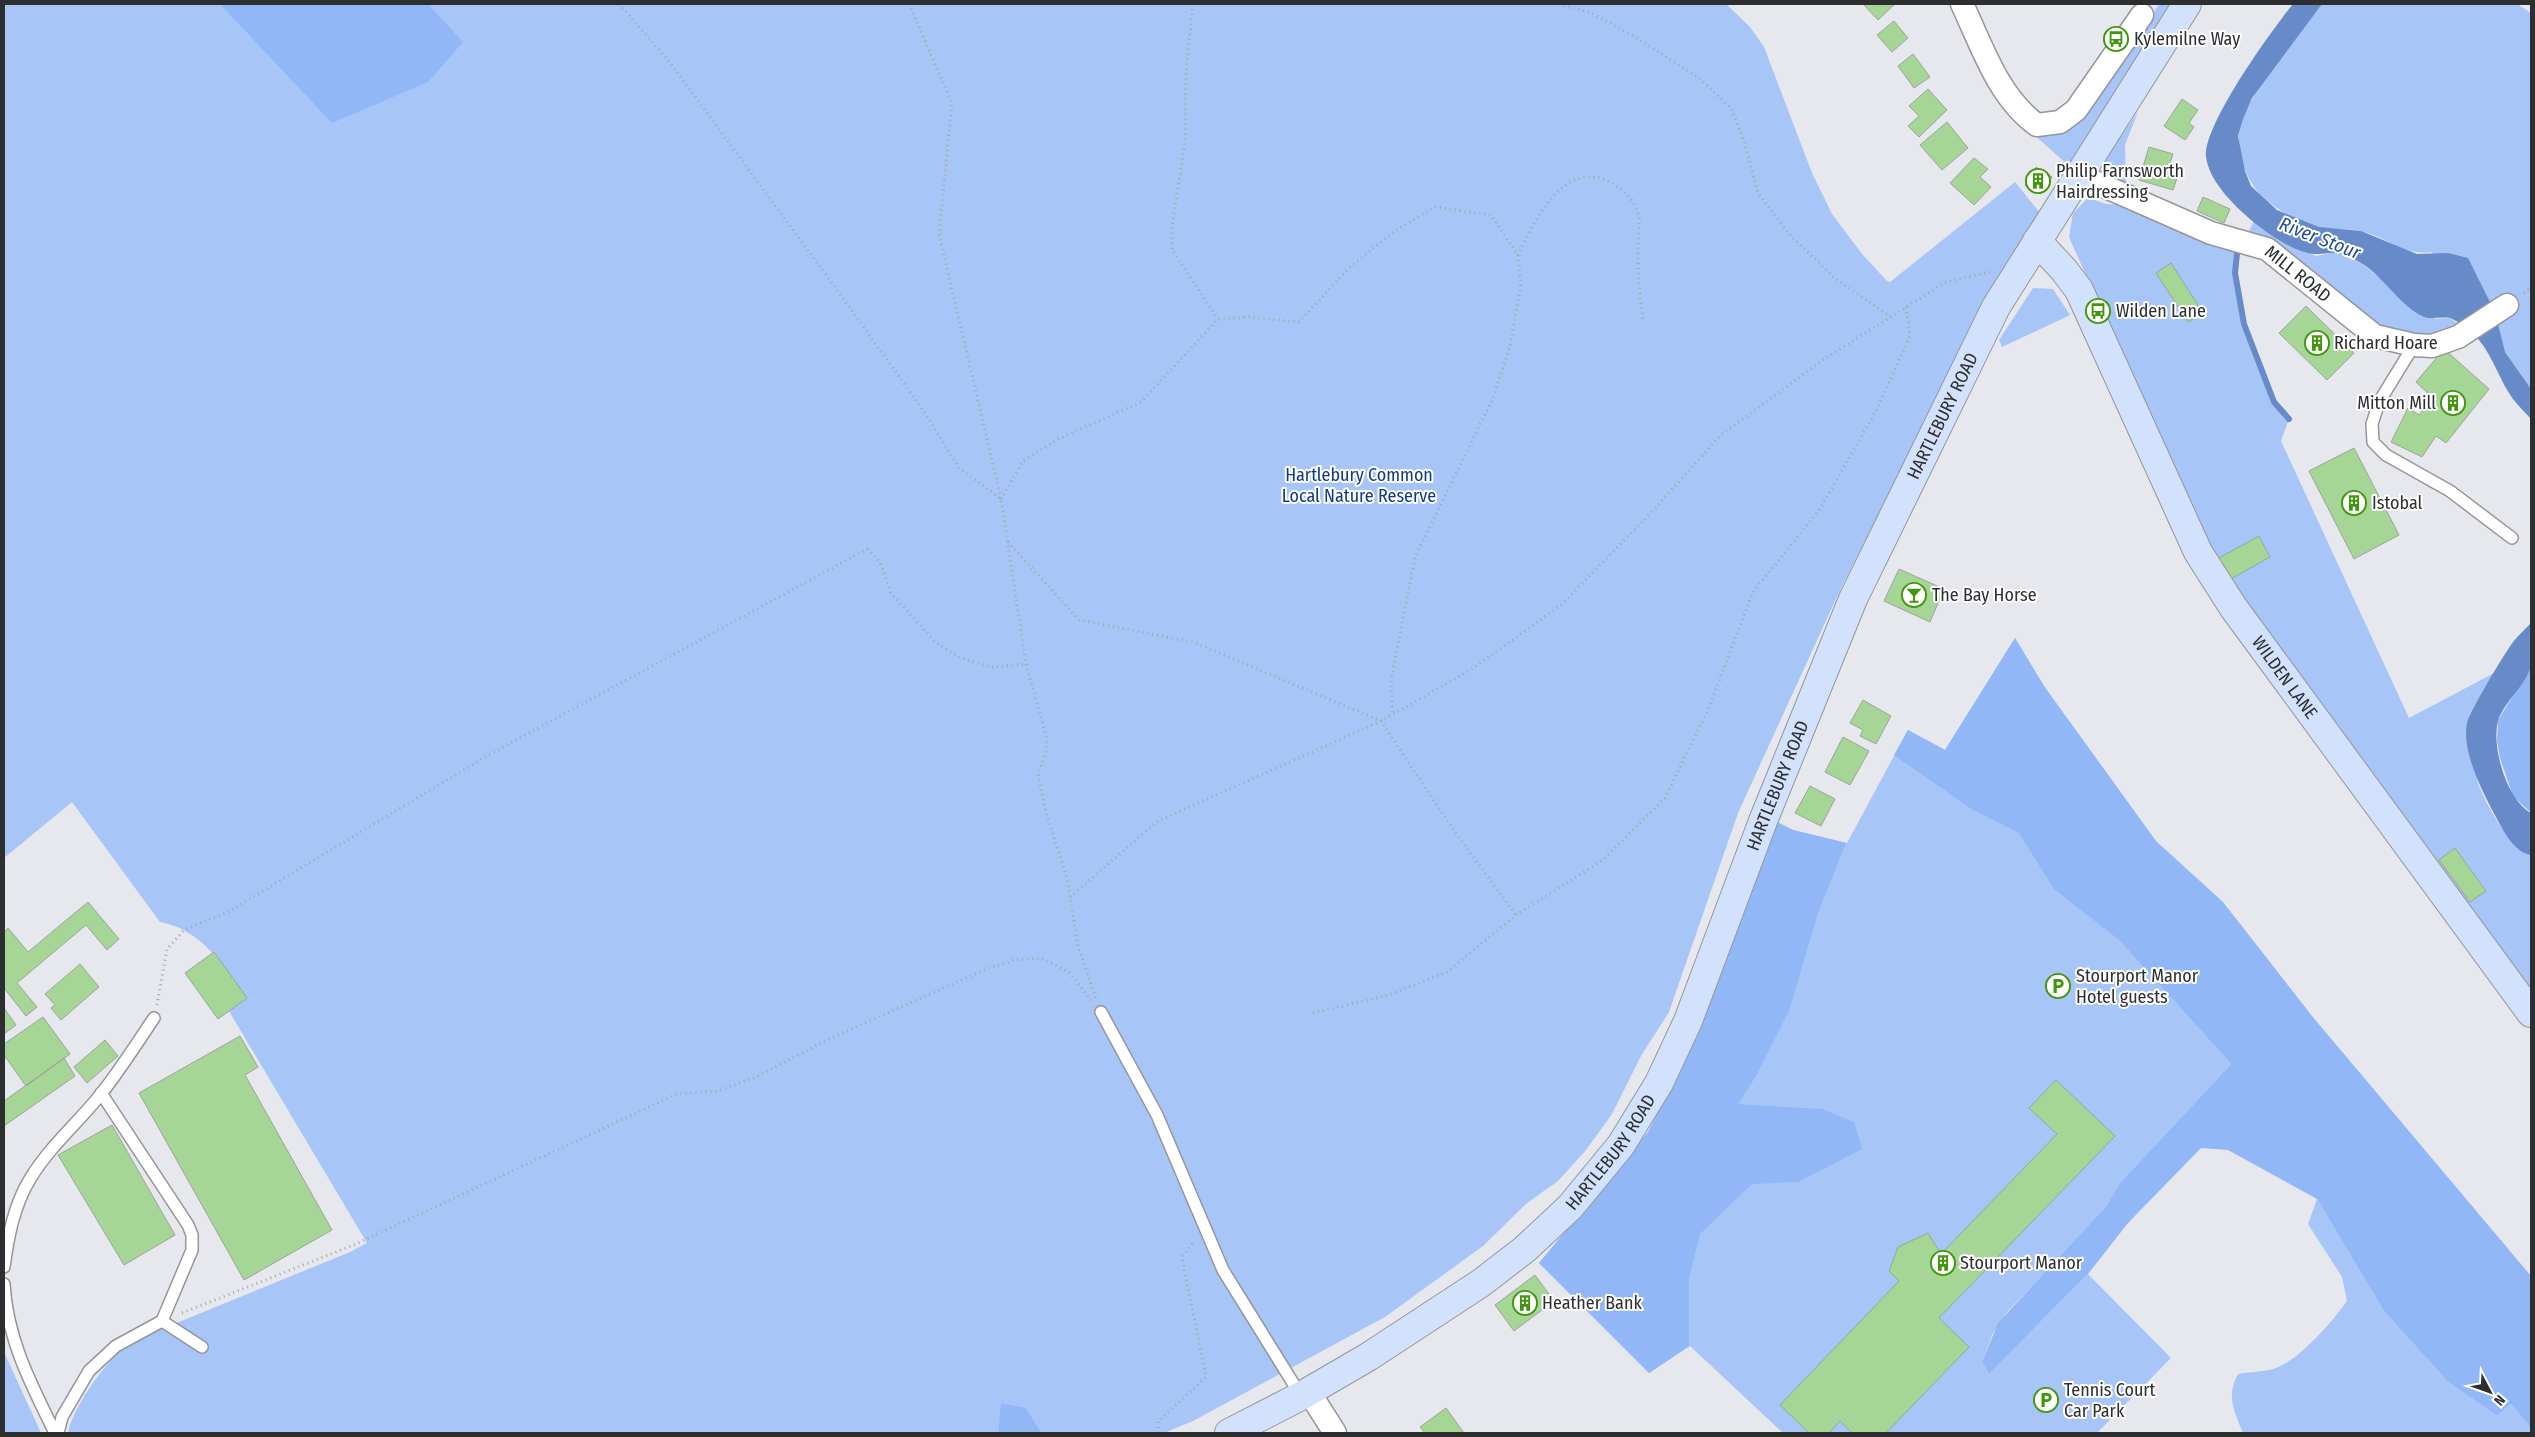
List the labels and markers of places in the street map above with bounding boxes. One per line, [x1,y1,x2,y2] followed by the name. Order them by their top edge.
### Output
[2103,26,2129,52] bus stop icon: Kylemilne Way
[2134,28,2240,50] place label: Kylemilne Way
[2056,160,2184,203] place label: Philip Farnsworth Hairdressing
[2025,168,2051,194] building icon: Philip Farnsworth Hairdressing
[2085,298,2111,324] bus stop icon: Wilden Lane
[2116,300,2206,322] place label: Wilden Lane
[2304,330,2330,356] building icon: Richard Hoare
[2334,332,2438,354] place label: Richard Hoare
[2440,390,2466,416] building icon: Mitton Mill
[2357,392,2436,414] place label: Mitton Mill
[2341,490,2367,516] building icon: Istobal
[2372,492,2423,514] place label: Istobal
[1901,582,1927,608] bar icon: The Bay Horse
[1932,584,2037,606] place label: The Bay Horse
[2076,965,2199,1008] place label: Stourport Manor Hotel guests
[2045,973,2071,999] parking icon: Stourport Manor Hotel guests
[1930,1250,1956,1276] building icon: Stourport Manor
[1960,1252,2083,1274] place label: Stourport Manor
[1512,1290,1538,1316] building icon: Heather Bank
[1542,1292,1642,1314] place label: Heather Bank
[2064,1379,2156,1422] place label: Tennis Court Car Park
[2033,1387,2059,1413] parking icon: Tennis Court Car Park

